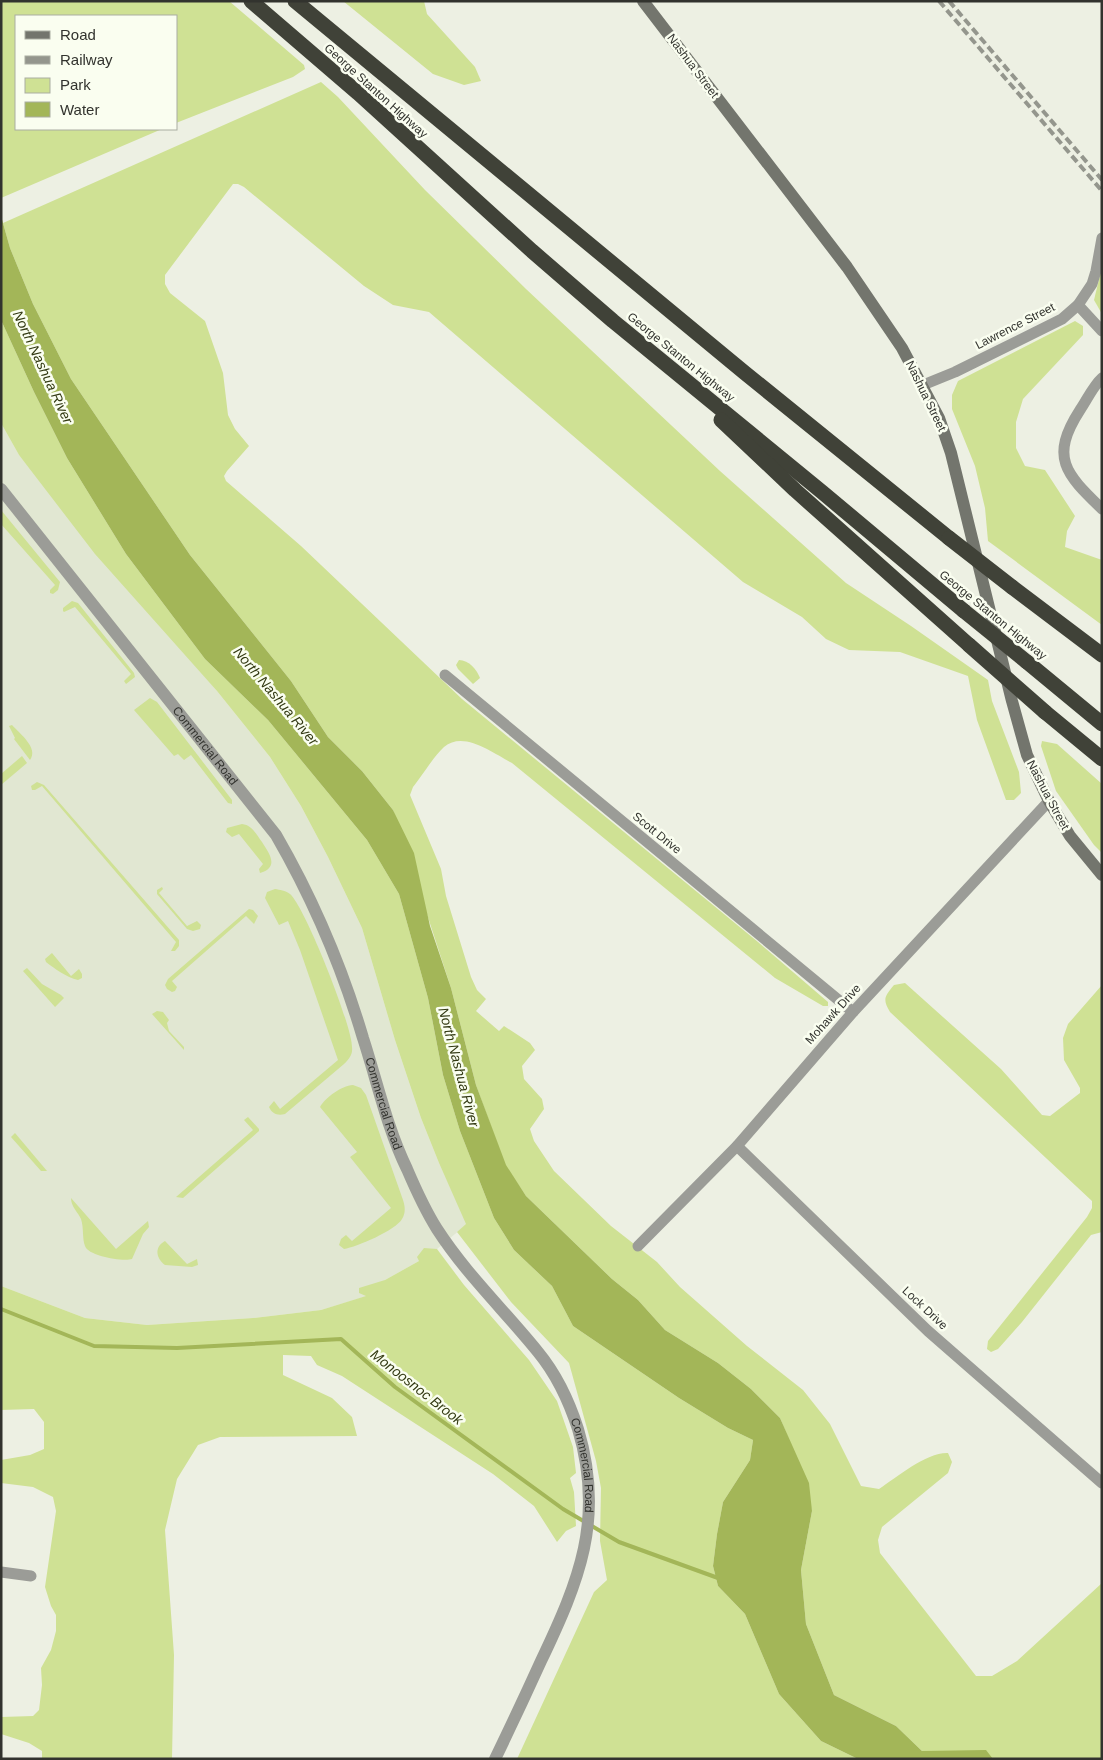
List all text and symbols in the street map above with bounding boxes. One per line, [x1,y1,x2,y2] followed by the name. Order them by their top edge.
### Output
[15,15,178,130] legend
[60,26,96,43] text: Road
[664,31,722,101] street label: Nashua Street
[321,41,431,141] street label: George Stanton Highway
[60,51,113,68] text: Railway
[60,76,91,93] text: Park
[60,101,99,118] text: Water
[973,300,1058,352] street label: Lawrence Street
[10,308,77,427] water label: North Nashua River
[624,309,738,405] street label: George Stanton Highway
[903,358,949,434] street label: Nashua Street
[936,567,1050,663] street label: George Stanton Highway
[230,644,322,749] water label: North Nashua River
[170,704,240,788] street label: Commercial Road
[1024,758,1072,833] street label: Nashua Street
[630,809,684,857] street label: Scott Drive
[802,981,864,1047] street label: Mohawk Drive
[435,1006,483,1130] water label: North Nashua River
[362,1056,405,1152] street label: Commercial Road
[899,1284,951,1333] street label: Lock Drive
[368,1346,467,1429] water label: Monoosnoc Brook
[568,1416,596,1513] street label: Commercial Road

